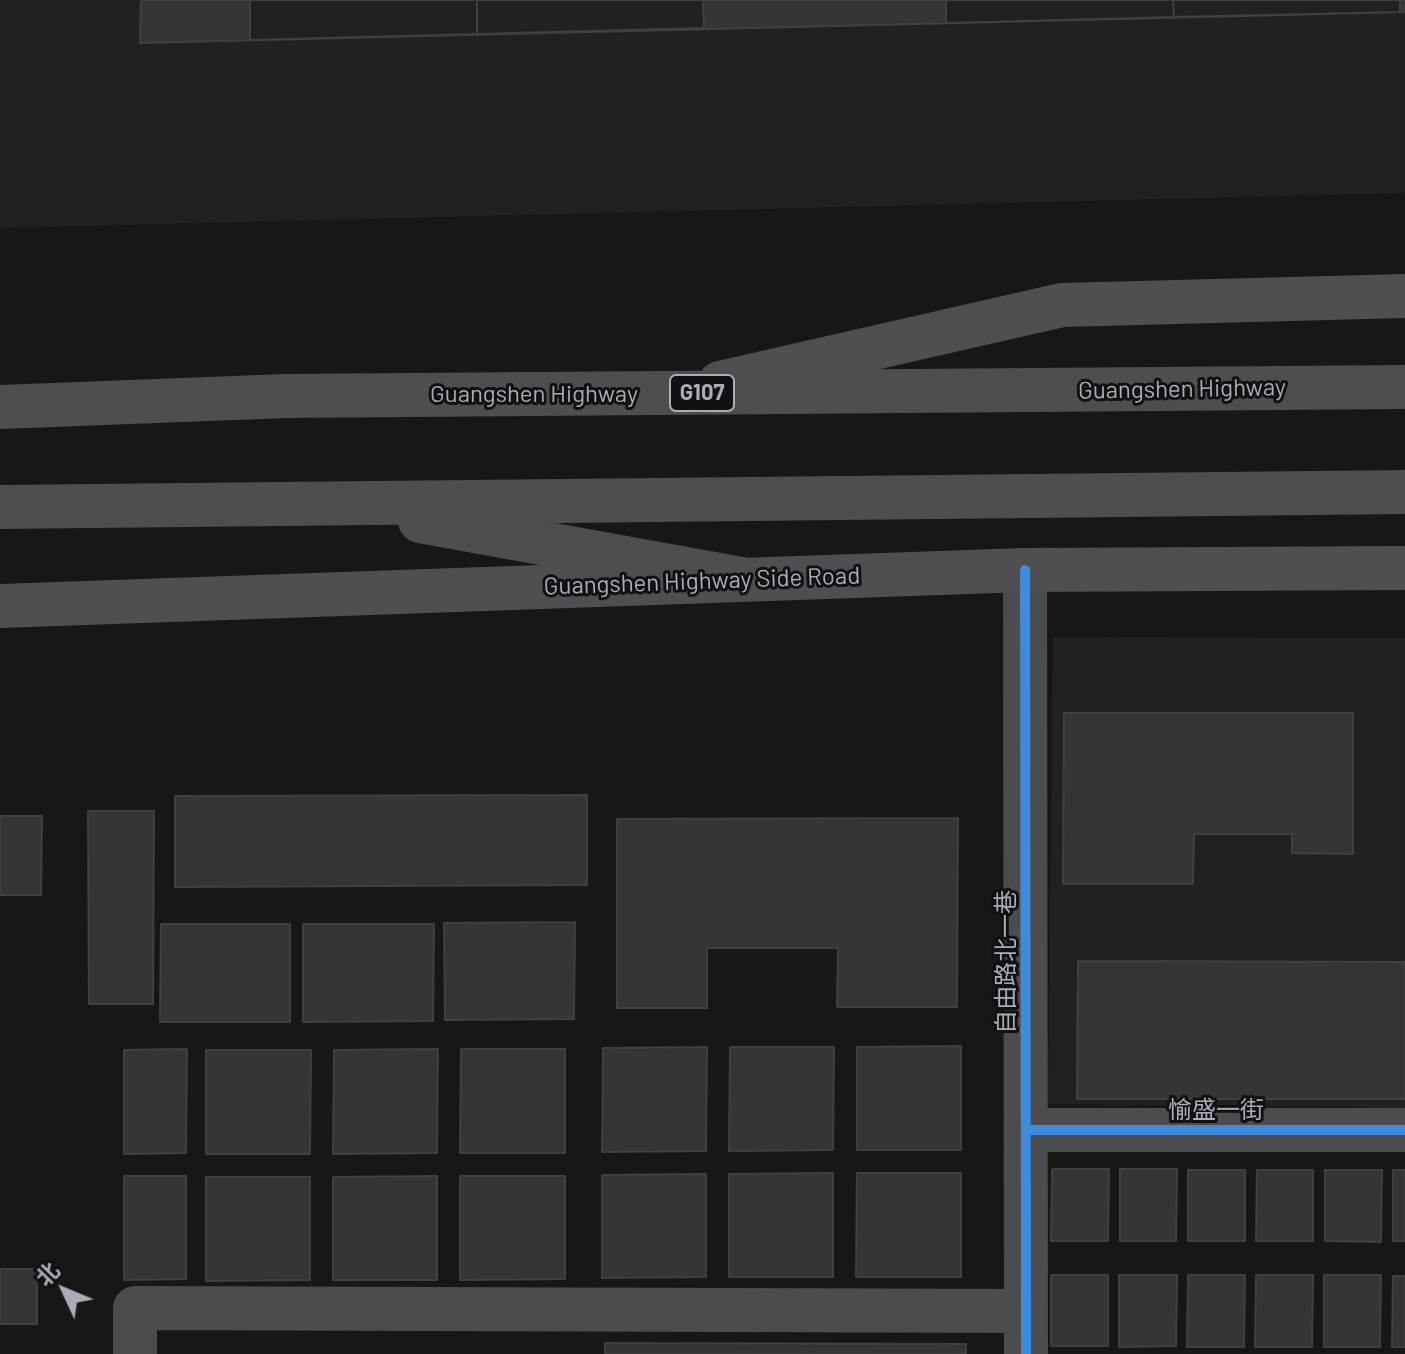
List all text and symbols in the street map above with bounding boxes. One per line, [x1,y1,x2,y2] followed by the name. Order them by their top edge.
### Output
[1078,373,1286,405] street label: Guangshen Highway
[670,375,734,411] road number: G107
[430,380,638,408] street label: Guangshen Highway
[543,561,861,601] street label: Guangshen Highway Side Road
[992,890,1020,1034] street label: 自由路北一巷
[1168,1096,1264,1124] street label: 愉盛一街
[24,1250,104,1330] north arrow
[30,1256,64,1290] text: 北

